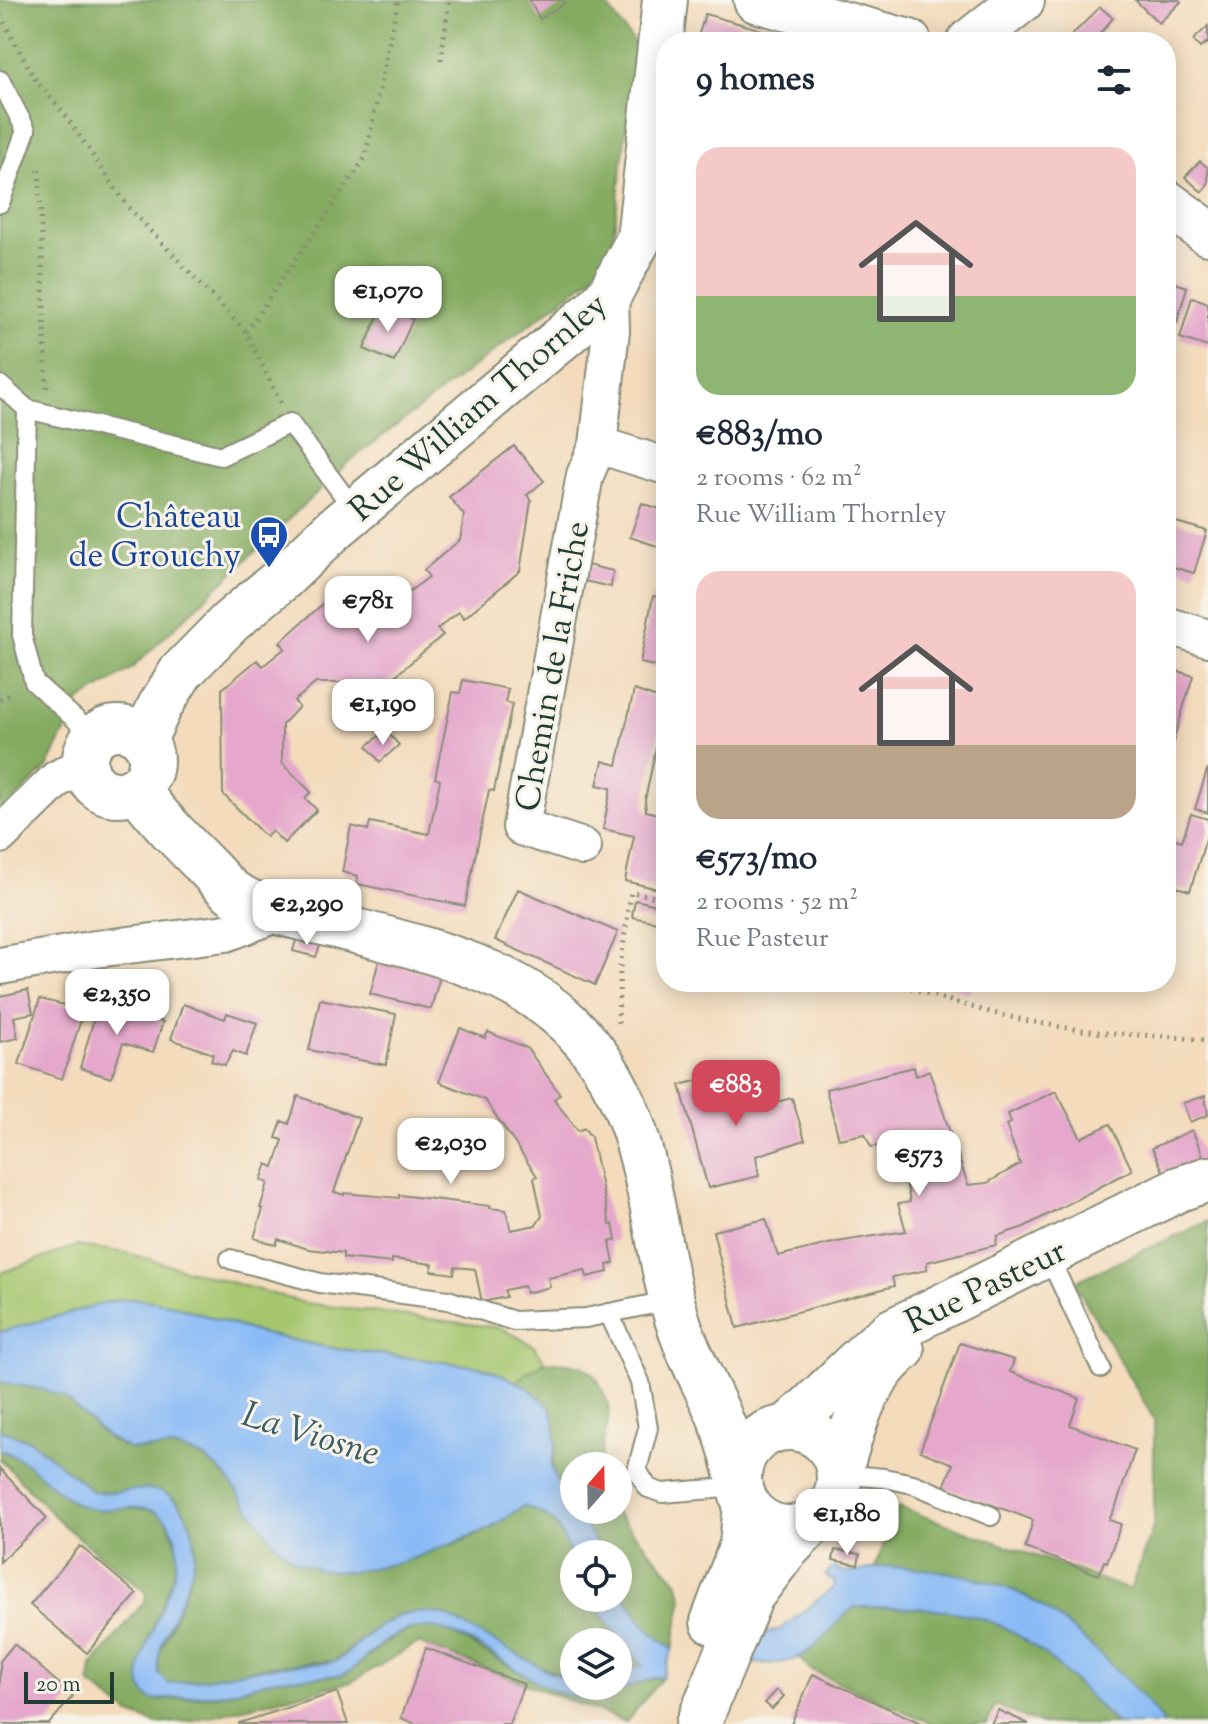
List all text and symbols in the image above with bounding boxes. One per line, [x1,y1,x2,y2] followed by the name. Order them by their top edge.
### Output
[696,56,815,105] text: 9 homes
[1092,58,1136,102] icon: filters
[844,199,988,343] icon: home
[323,266,453,334] pin: €1,070
[353,273,423,310] text: €1,070
[340,283,619,535] street label: Rue William Thornley
[696,411,823,460] text: €883/mo
[696,460,862,497] text: 2 rooms · 62 m²
[69,494,241,582] place label: Château de Grouchy
[696,497,946,534] text: Rue William Thornley
[248,514,290,569] bus stop icon: Château de Grouchy
[505,518,604,815] street label: Chemin de la Friche
[321,576,415,644] pin: €781
[343,583,393,620] text: €781
[844,623,988,767] icon: home
[318,679,448,747] pin: €1,190
[350,686,416,723] text: €1,190
[696,835,817,884] text: €573/mo
[242,879,372,947] pin: €2,290
[696,884,858,921] text: 2 rooms · 52 m²
[271,886,343,923] text: €2,290
[696,921,829,958] text: Rue Pasteur
[52,969,182,1037] pin: €2,350
[83,976,151,1013] text: €2,350
[689,1060,783,1128] pin: €883
[710,1067,762,1104] text: €883
[386,1118,516,1186] pin: €2,030
[415,1125,487,1162] text: €2,030
[872,1130,966,1198] pin: €573
[895,1137,943,1174] text: €573
[898,1228,1076,1348] street label: Rue Pasteur
[235,1390,385,1481] water label: La Viosne
[560,1452,632,1524] north arrow
[560,1452,632,1700] map controls
[782,1489,912,1557] pin: €1,180
[814,1496,880,1533] text: €1,180
[560,1540,632,1612] button: locate
[560,1628,632,1700] button: layers
[24,1668,114,1704] scale bar
[36,1670,81,1702] text: 20 m

